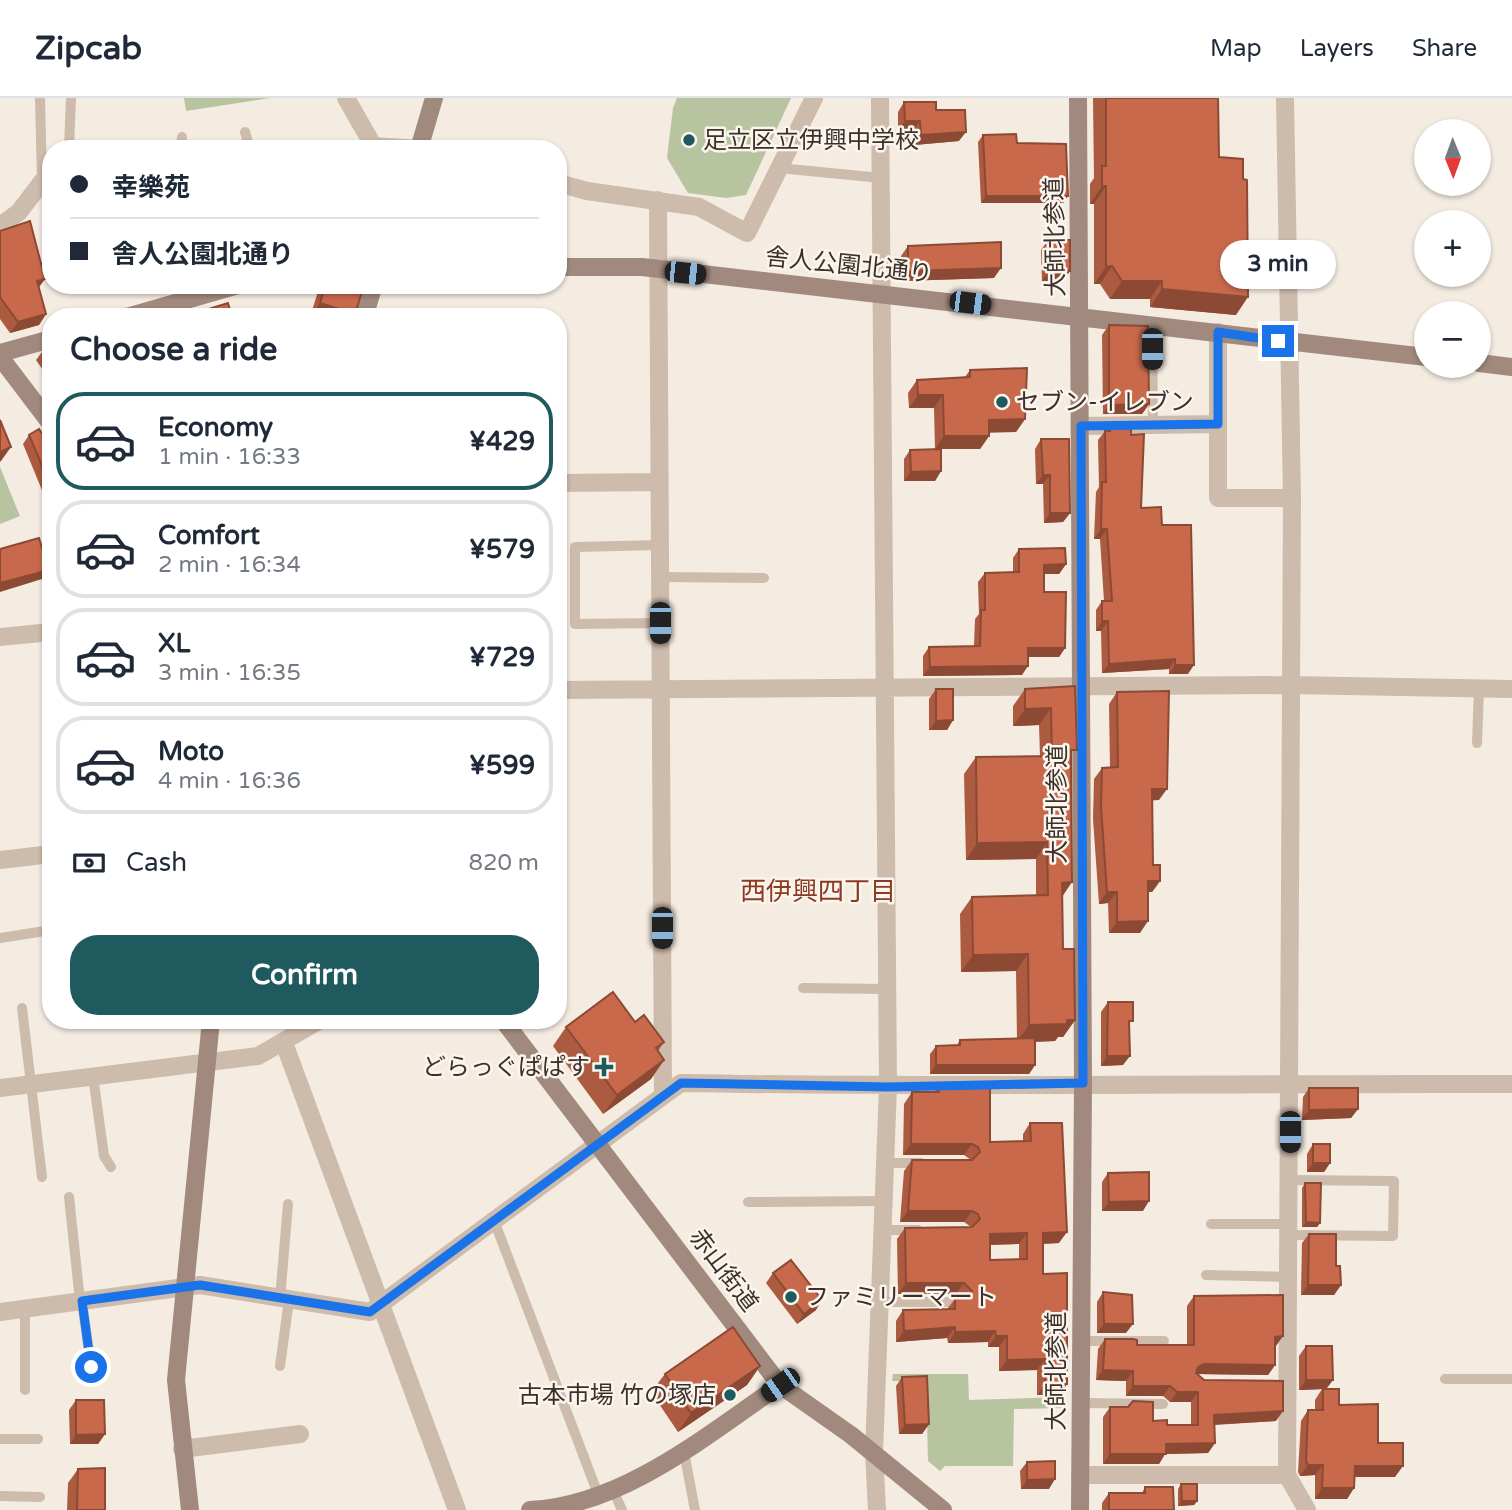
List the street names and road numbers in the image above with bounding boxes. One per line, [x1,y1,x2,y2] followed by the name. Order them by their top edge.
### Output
[1040,177,1071,297] street label: 大師北参道
[764,242,934,289] street label: 舎人公園北通り
[1043,744,1072,864] street label: 大師北参道
[683,1223,764,1317] street label: 赤山街道
[1042,1311,1071,1431] street label: 大師北参道

